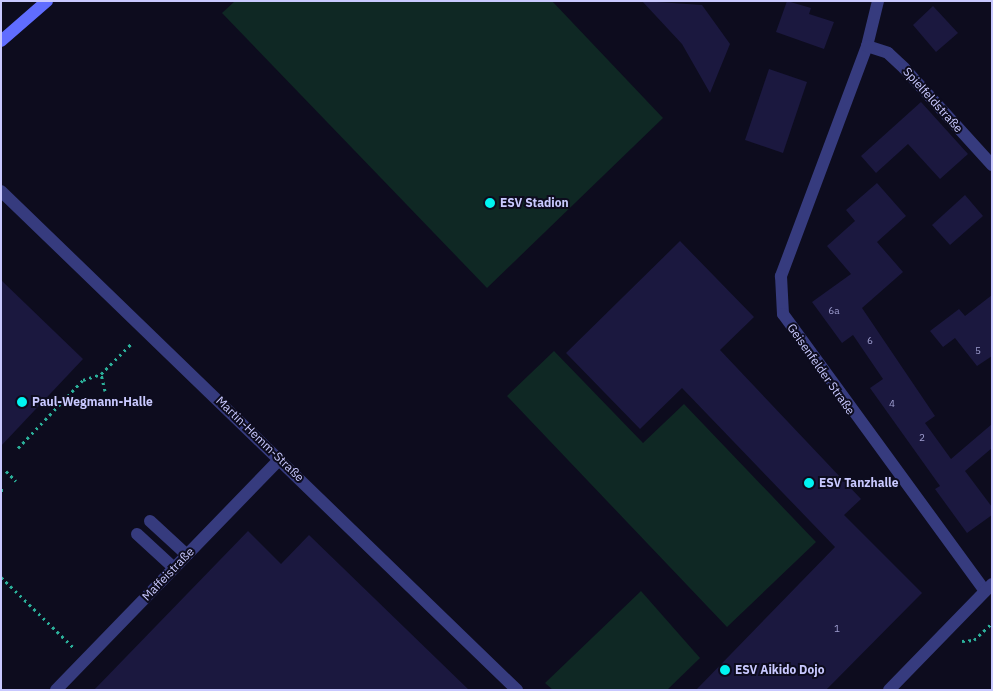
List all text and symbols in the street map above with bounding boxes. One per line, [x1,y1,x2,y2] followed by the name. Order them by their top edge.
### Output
[900,65,966,135] street label: Spielfeldstraße
[500,196,569,210] place label: ESV Stadion
[484,197,496,209] marker: ESV Stadion
[828,305,840,317] house number: 6a
[784,321,858,417] street label: Geisenfelder Straße
[867,335,873,347] house number: 6
[975,345,981,357] house number: 5
[213,393,307,485] street label: Martin-Hemm-Straße
[32,395,153,409] place label: Paul-Wegmann-Halle
[16,396,28,408] marker: Paul-Wegmann-Halle
[889,398,895,410] house number: 4
[919,432,925,444] house number: 2
[819,476,898,490] place label: ESV Tanzhalle
[803,477,815,489] marker: ESV Tanzhalle
[139,544,197,604] street label: Maffeistraße
[834,623,840,635] house number: 1
[735,663,824,677] place label: ESV Aikido Dojo
[719,664,731,676] marker: ESV Aikido Dojo

